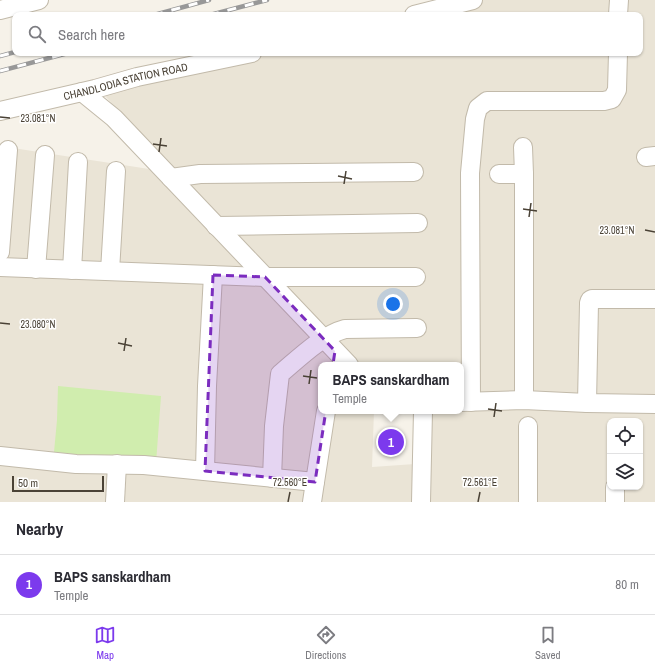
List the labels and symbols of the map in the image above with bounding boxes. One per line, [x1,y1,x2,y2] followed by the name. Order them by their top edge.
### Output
[62,60,189,103] street label: CHANDLODIA STATION ROAD
[21,112,56,125] text: 23.081°N
[600,224,635,237] text: 23.081°N
[383,294,403,314] your location
[21,318,56,331] text: 23.080°N
[378,427,404,457] pin: 1
[12,474,104,493] scale bar
[273,476,307,489] text: 72.560°E
[463,476,497,489] text: 72.561°E

